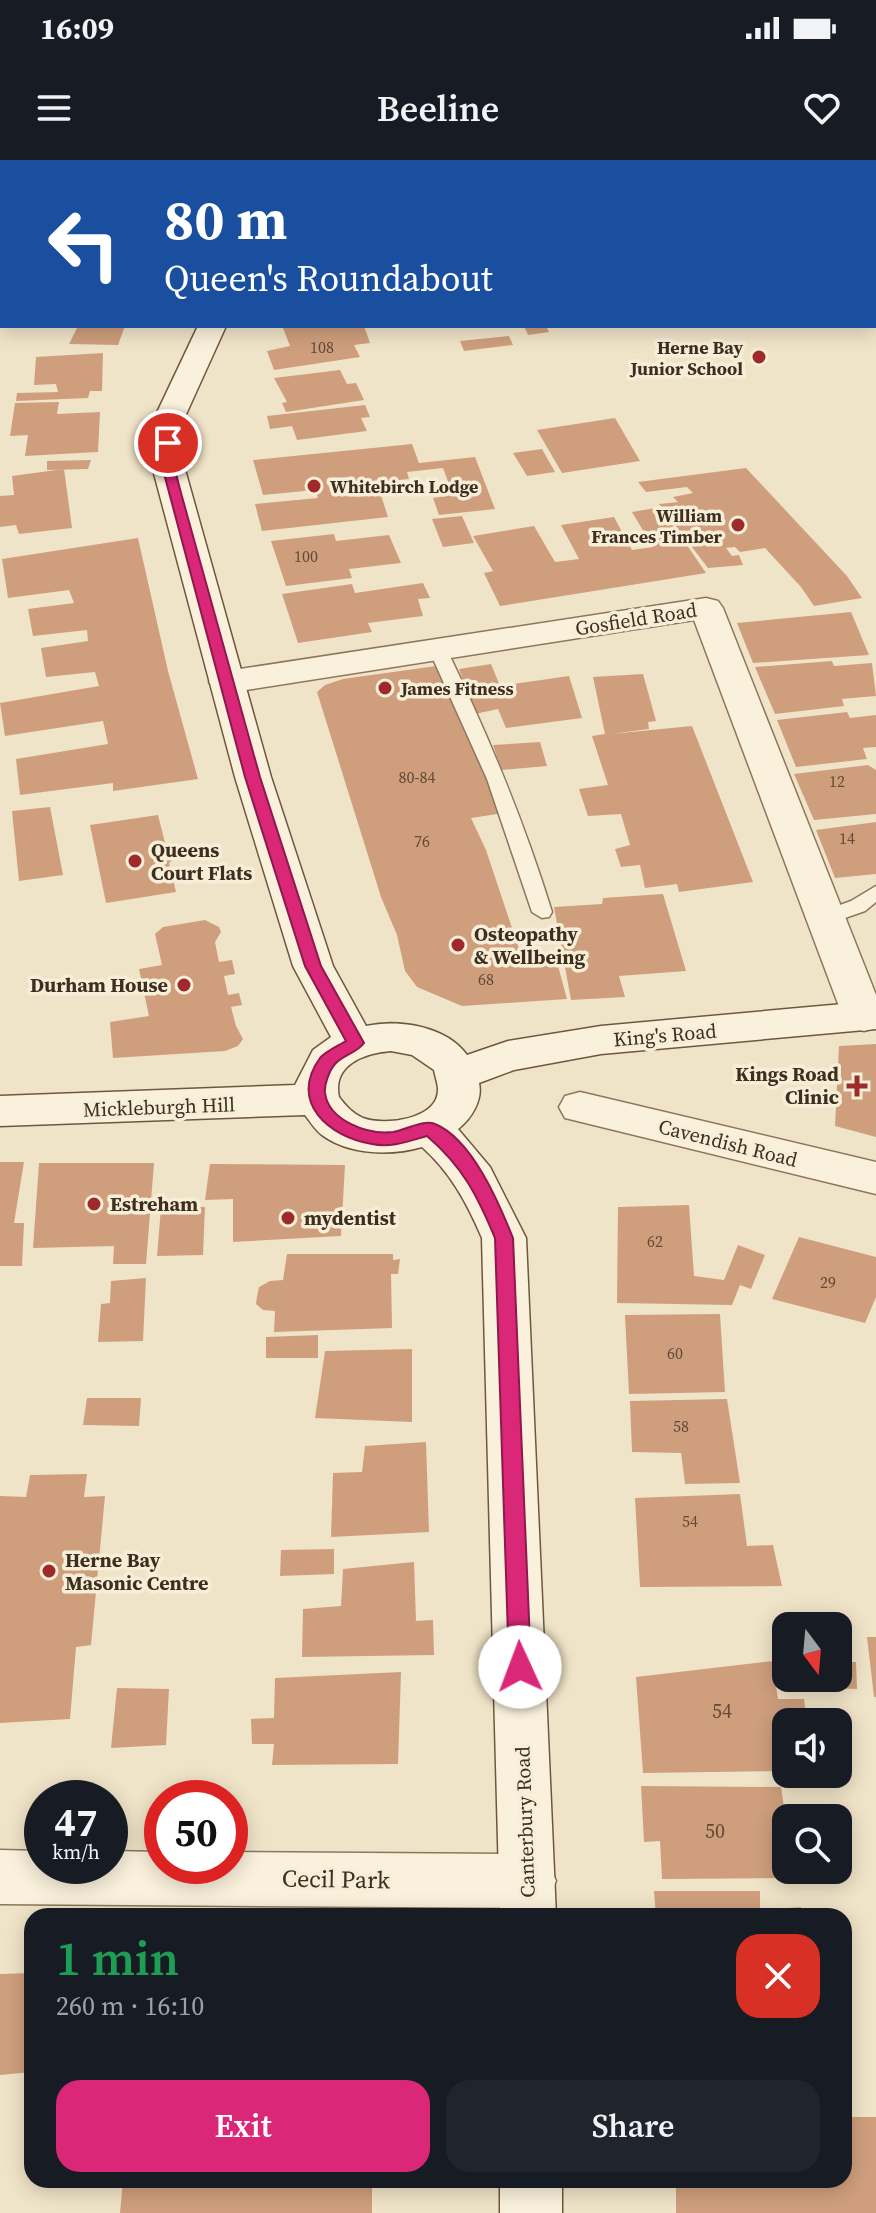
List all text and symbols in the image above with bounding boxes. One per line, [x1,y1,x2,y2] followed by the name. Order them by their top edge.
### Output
[40,8,114,49] text: 16:09
[377,84,499,133] text: Beeline
[32,86,76,130] icon: menu
[800,86,844,130] icon: heart
[164,181,287,258] text: 80 m
[32,192,136,296] icon: left
[164,254,493,303] text: Queen's Roundabout
[630,335,743,381] place label: Herne Bay Junior School
[310,336,334,358] house number: 108
[750,348,768,366] marker: Herne Bay Junior School
[134,409,202,477] pin
[146,421,190,465] icon: arrive
[330,474,478,499] place label: Whitebirch Lodge
[305,477,323,495] marker: Whitebirch Lodge
[591,503,723,549] place label: William Frances Timber
[729,516,747,534] marker: William Frances Timber
[294,545,318,567] house number: 100
[573,595,699,642] street label: Gosfield Road
[400,676,514,701] place label: James Fitness
[376,679,394,697] marker: James Fitness
[399,766,436,788] house number: 80-84
[829,770,845,792] house number: 12
[839,827,855,849] house number: 14
[414,830,430,852] house number: 76
[151,836,252,887] place label: Queens Court Flats
[126,852,144,870] marker: Queens Court Flats
[474,920,586,971] place label: Osteopathy & Wellbeing
[449,936,467,954] marker: Osteopathy & Wellbeing
[478,968,494,990] house number: 68
[30,971,168,999] place label: Durham House
[175,976,193,994] marker: Durham House
[612,1016,718,1053] street label: King's Road
[735,1060,839,1111] place label: Kings Road Clinic
[846,1075,868,1097] marker: Kings Road Clinic
[82,1090,236,1124] street label: Mickleburgh Hill
[656,1112,801,1174] street label: Cavendish Road
[110,1190,198,1218] place label: Estreham
[85,1195,103,1213] marker: Estreham
[304,1204,397,1232] place label: mydentist
[279,1209,297,1227] marker: mydentist
[647,1230,663,1252] house number: 62
[820,1271,836,1293] house number: 29
[667,1342,683,1364] house number: 60
[673,1415,689,1437] house number: 58
[682,1510,698,1532] house number: 54
[65,1546,208,1597] place label: Herne Bay Masonic Centre
[40,1562,58,1580] marker: Herne Bay Masonic Centre
[772,1612,852,1692] north arrow
[772,1612,852,1884] map controls
[478,1625,562,1709] position arrow
[712,1697,732,1725] house number: 54
[772,1708,852,1788] button: sound
[508,1745,542,1898] street label: Canterbury Road
[144,1780,248,1884] speed limit sign: 50
[54,1795,98,1849] text: 47
[772,1804,852,1884] button: search
[705,1817,725,1845] house number: 50
[52,1838,100,1866] text: km/h
[282,1862,391,1896] street label: Cecil Park
[56,1925,179,1991] text: 1 min
[736,1934,820,2018] button: close
[56,1988,204,2024] text: 260 m · 16:10
[56,2080,430,2172] button: Exit
[446,2080,820,2172] button: Share

